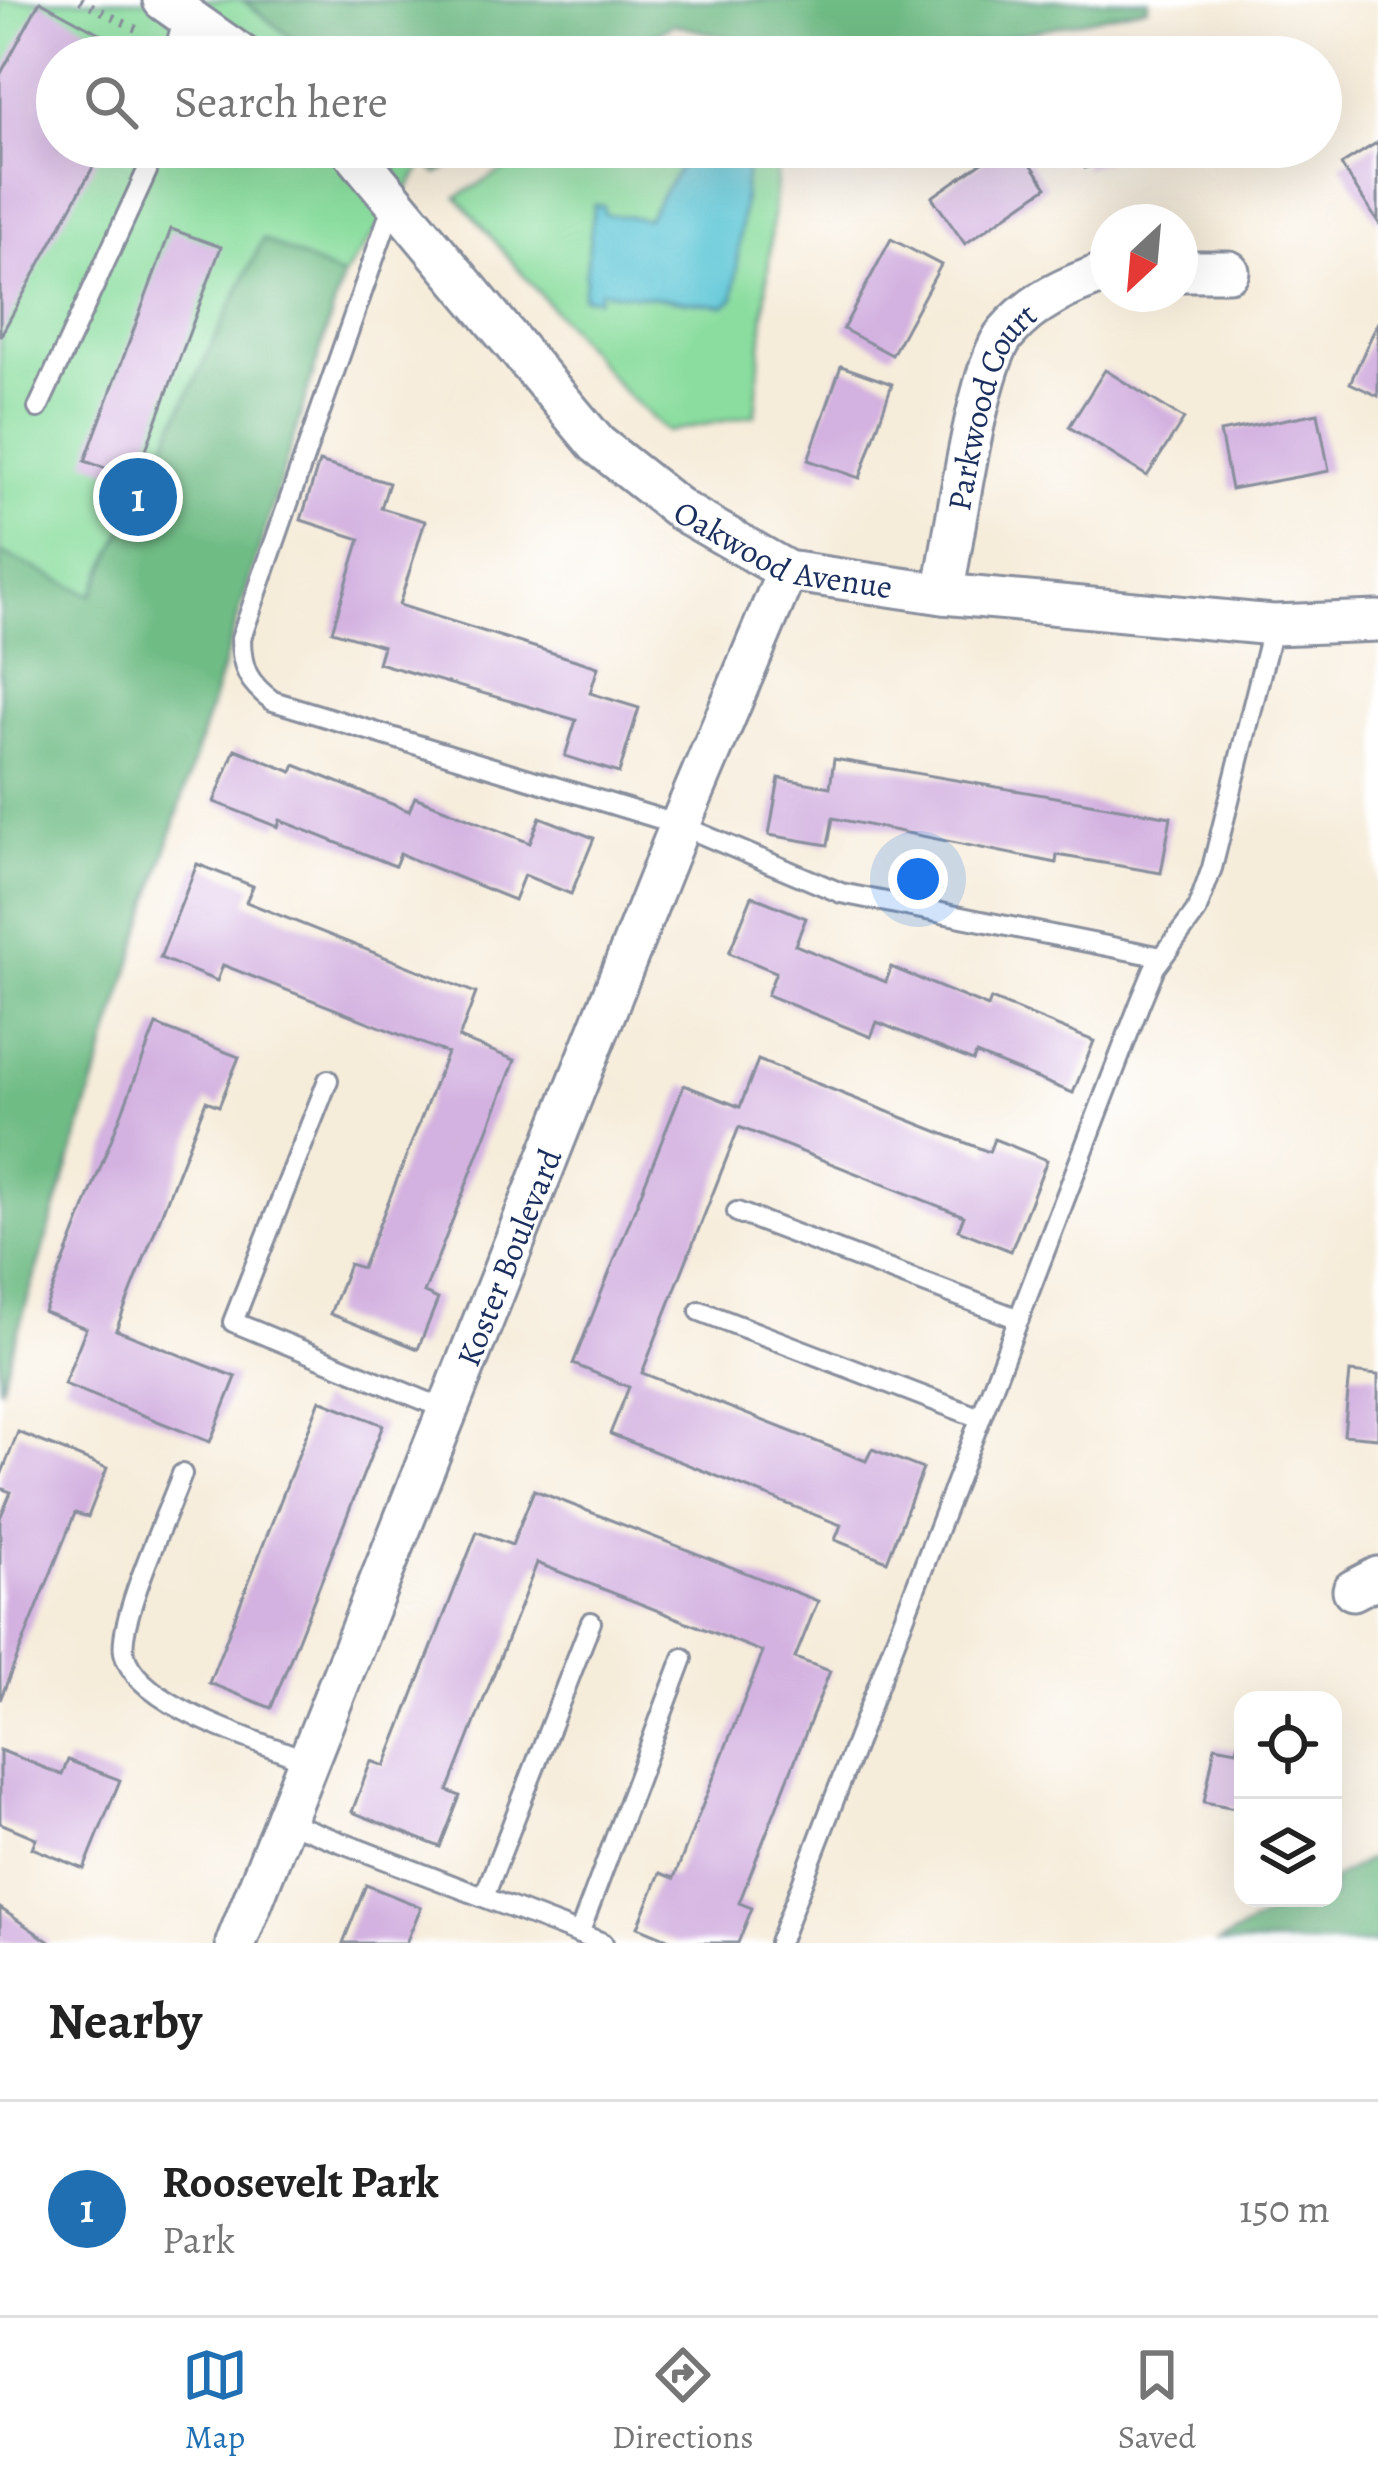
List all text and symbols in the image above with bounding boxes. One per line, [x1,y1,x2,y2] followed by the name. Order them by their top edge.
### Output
[36,36,1342,168] search box
[78,69,144,135] icon: search
[174,71,388,133] text: Search here
[1090,204,1198,312] north arrow
[936,292,1046,514] street label: Parkwood Court
[99,452,177,542] pin: 1
[666,489,895,609] street label: Oakwood Avenue
[888,849,948,909] your location
[445,1142,572,1373] street label: Koster Boulevard
[1234,1691,1342,1907] map controls
[1234,1691,1342,1799] button: locate
[1234,1799,1342,1907] button: layers
[48,1986,202,2056] text: Nearby
[162,2151,439,2213] text: Roosevelt Park
[80,2182,94,2235] text: 1
[1239,2182,1330,2235] text: 150 m
[162,2213,235,2266] text: Park
[182,2342,248,2459] tab: Map
[612,2342,754,2459] tab: Directions
[1118,2342,1196,2459] tab: Saved

